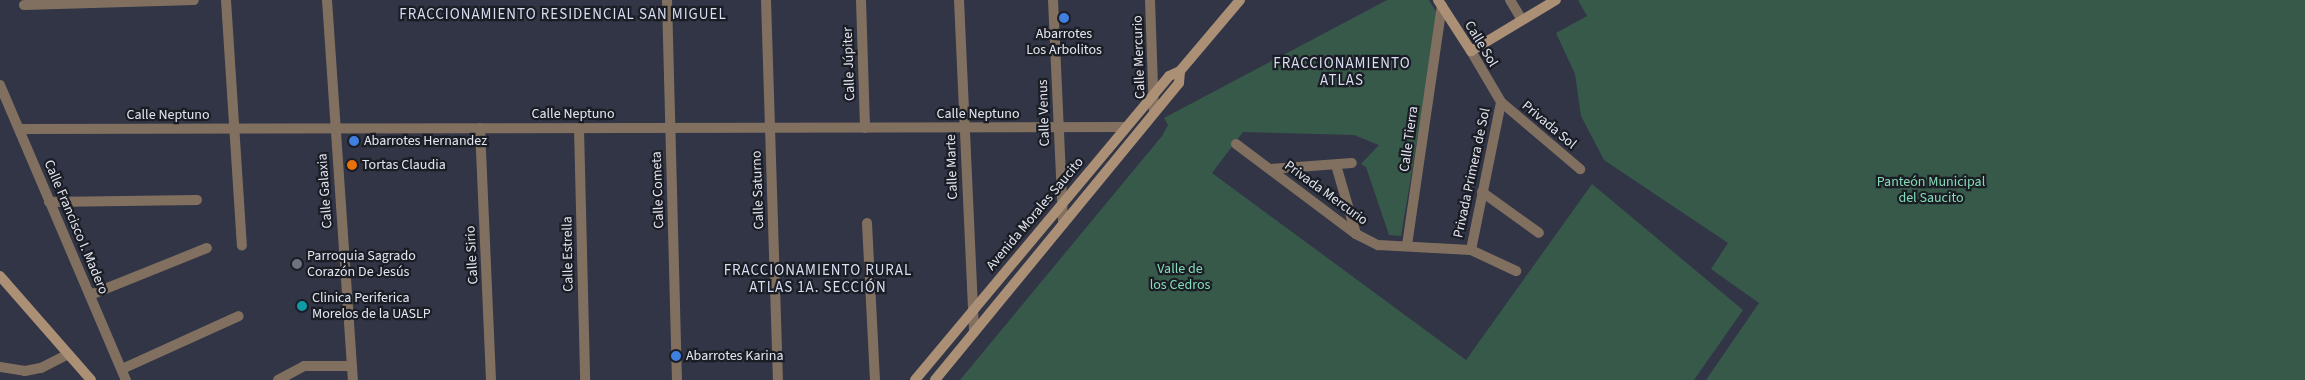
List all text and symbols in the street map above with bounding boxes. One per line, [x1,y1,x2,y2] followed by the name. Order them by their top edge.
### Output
[395,6,731,24] district label: FRACCIONAMIENTO RESIDENCIAL SAN MIGUEL
[1058,12,1070,24] marker: Abarrotes Los Arbolitos
[1129,15,1149,99] street label: Calle Mercurio
[1461,18,1501,70] street label: Calle Sol
[1026,26,1102,58] place label: Abarrotes Los Arbolitos
[839,27,859,101] street label: Calle Júpiter
[1271,54,1413,89] district label: FRACCIONAMIENTO ATLAS
[1034,79,1054,147] street label: Calle Venus
[1518,97,1580,153] street label: Privada Sol
[1396,105,1422,173] street label: Calle Tierra
[531,106,615,122] street label: Calle Neptuno
[936,106,1020,122] street label: Calle Neptuno
[1450,106,1494,240] street label: Privada Primera de Sol
[126,107,210,123] street label: Calle Neptuno
[364,133,487,149] place label: Abarrotes Hernandez
[942,134,962,200] street label: Calle Marte
[348,135,360,147] marker: Abarrotes Hernandez
[748,150,768,230] street label: Calle Saturno
[648,151,668,229] street label: Calle Cometa
[314,153,336,229] street label: Calle Galaxia
[983,154,1087,274] street label: Avenida Morales Saucito
[40,157,112,297] street label: Calle Francisco I. Madero
[362,157,446,173] place label: Tortas Claudia
[1281,157,1371,229] street label: Privada Mercurio
[346,159,358,171] marker: Tortas Claudia
[1877,174,1985,206] park label: Panteón Municipal del Saucito
[559,216,577,292] street label: Calle Estrella
[462,225,482,285] street label: Calle Sirio
[307,248,416,280] place label: Parroquia Sagrado Corazón De Jesús
[291,258,303,270] marker: Parroquia Sagrado Corazón De Jesús
[721,261,915,296] district label: FRACCIONAMIENTO RURAL ATLAS 1A. SECCIÓN
[1150,261,1210,294] park label: Valle de los Cedros
[312,290,431,322] place label: Clinica Periferica Morelos de la UASLP
[296,300,308,312] marker: Clinica Periferica Morelos de la UASLP
[686,348,783,364] place label: Abarrotes Karina
[670,350,682,362] marker: Abarrotes Karina

